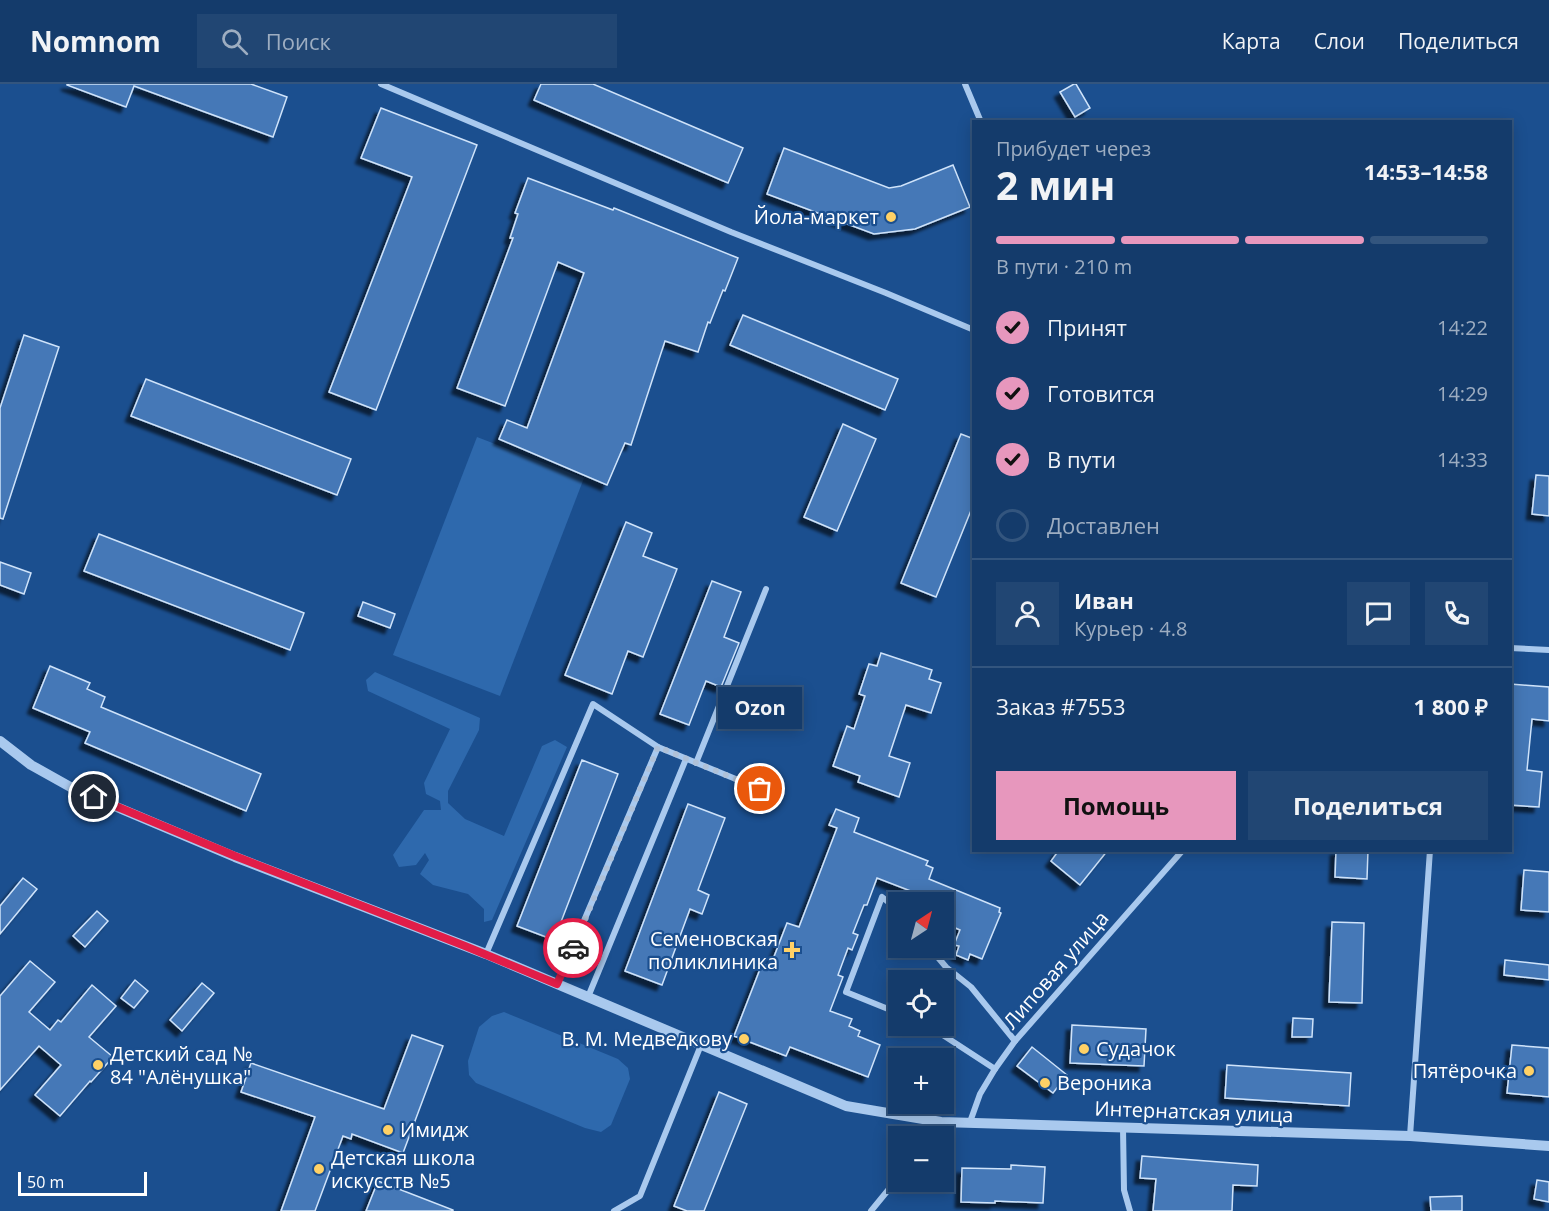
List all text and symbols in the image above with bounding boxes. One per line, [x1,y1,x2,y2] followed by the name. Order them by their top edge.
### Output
[197,14,617,68] search box
[30,22,161,60] text: Nomnom
[218,25,251,58] icon: search
[266,26,331,56] text: Поиск
[1222,27,1281,55] text: Карта
[1314,27,1365,55] text: Слои
[1398,27,1519,55] text: Поделиться
[996,135,1151,162] text: Прибудет через
[1364,156,1488,186] text: 14:53–14:58
[996,158,1115,211] text: 2 мин
[754,203,879,230] place label: Йола-маркет
[884,210,898,224] marker: Йола-маркет
[996,253,1132,280] text: В пути · 210 m
[996,311,1029,344] icon: check
[1047,312,1127,342] text: Принят
[1437,314,1488,341] text: 14:22
[996,377,1029,410] icon: check
[1047,378,1155,408] text: Готовится
[1437,380,1488,407] text: 14:29
[996,443,1029,476] icon: check
[1047,444,1116,474] text: В пути
[1437,446,1488,473] text: 14:33
[1047,510,1160,540] text: Доставлен
[996,582,1059,645] button: person
[1347,582,1410,645] button: chat
[1425,582,1488,645] button: phone
[1074,585,1134,615] text: Иван
[1074,615,1188,642] text: Курьер · 4.8
[718,687,802,729] callout: Ozon
[996,691,1126,721] text: Заказ #7553
[1413,691,1488,721] text: 1 800 ₽
[734,694,786,721] text: Ozon
[734,763,785,814] pin
[68,771,119,822] pin
[996,771,1236,840] button: Помощь
[1248,771,1488,840] button: Поделиться
[743,772,776,805] icon: bag
[77,780,110,813] icon: home
[888,892,954,958] north arrow
[888,892,954,1192] map controls
[997,905,1114,1034] street label: Липовая улица
[543,918,603,978] courier
[648,925,778,975] place label: Семеновская поликлиника
[557,932,590,965] icon: car
[783,941,801,959] marker: Семеновская поликлиника
[888,970,954,1036] button: locate
[561,1025,733,1052] place label: В. М. Медведкову
[737,1032,751,1046] marker: В. М. Медведкову
[1096,1035,1176,1062] place label: Судачок
[110,1040,253,1090] place label: Детский сад № 84 "Алёнушка"
[1077,1042,1091,1056] marker: Судачок
[888,1048,954,1114] button: +
[1413,1057,1517,1084] place label: Пятёрочка
[91,1058,105,1072] marker: Детский сад № 84 "Алёнушка"
[1522,1064,1536,1078] marker: Пятёрочка
[1057,1069,1152,1096] place label: Вероника
[1038,1076,1052,1090] marker: Вероника
[1094,1095,1294,1128] street label: Интернатская улица
[400,1116,469,1143] place label: Имидж
[381,1123,395,1137] marker: Имидж
[888,1126,954,1192] button: −
[331,1144,475,1194] place label: Детская школа искусств №5
[312,1162,326,1176] marker: Детская школа искусств №5
[18,1169,147,1196] scale bar
[27,1171,64,1193] text: 50 m

